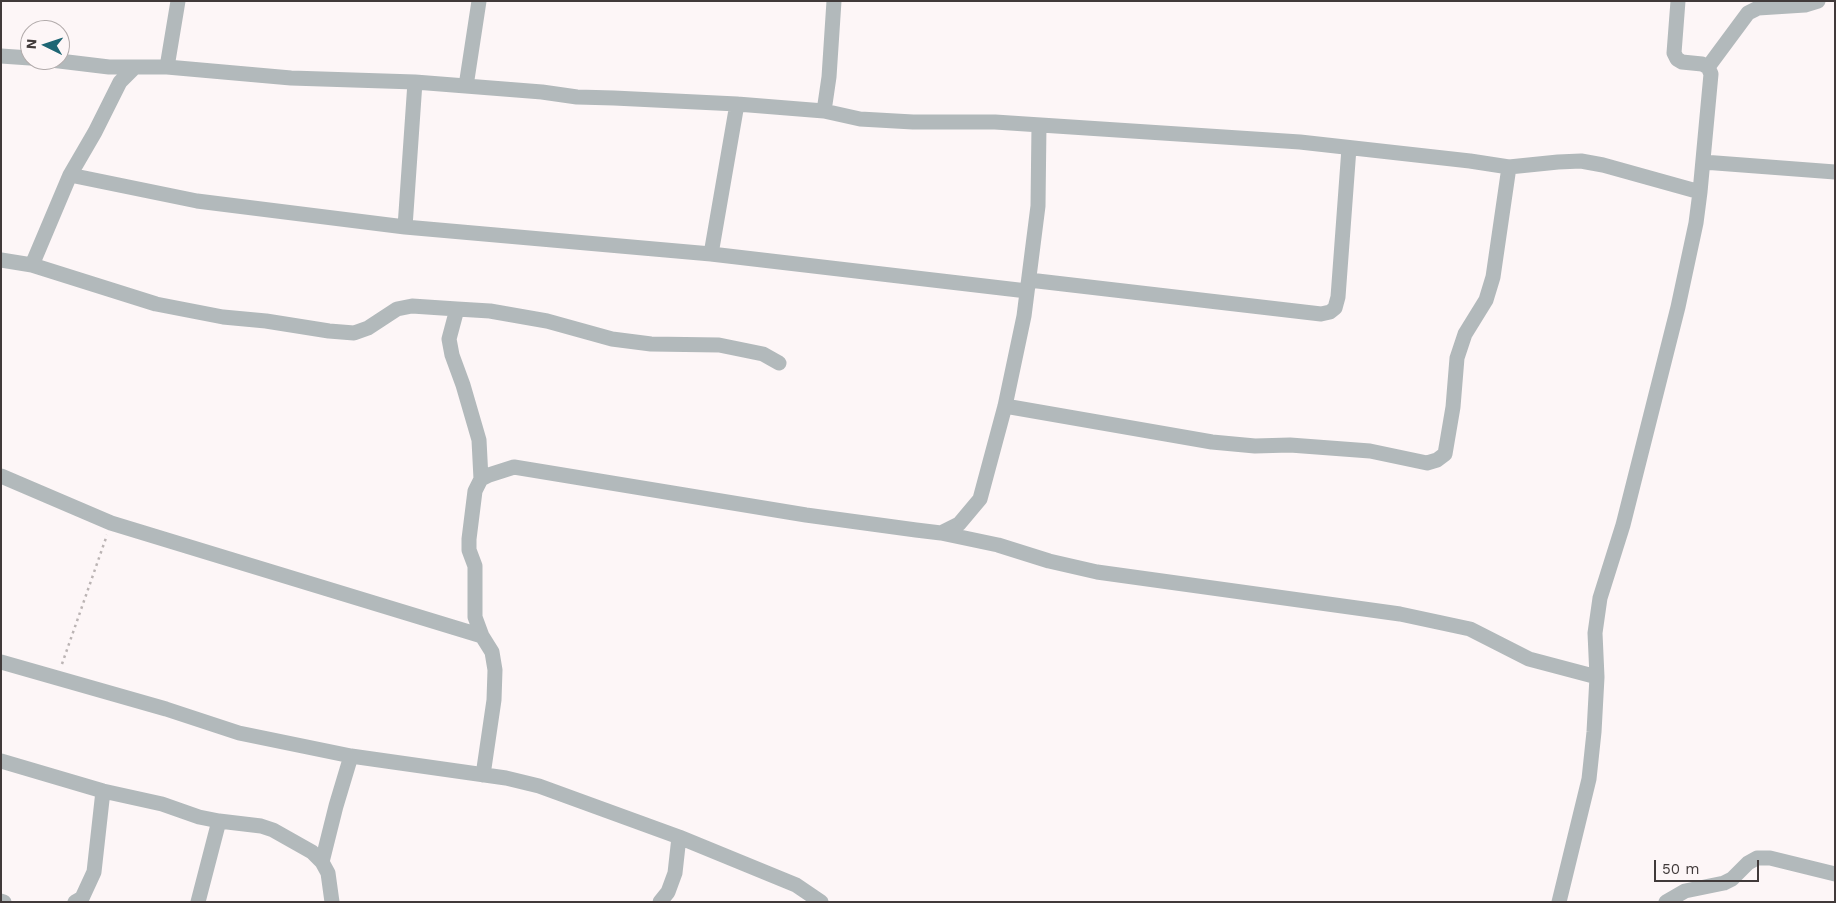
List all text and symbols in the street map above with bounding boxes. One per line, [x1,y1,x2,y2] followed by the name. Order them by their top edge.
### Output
[20,20,70,70] north arrow
[23,38,39,50] text: N
[1656,850,1761,882] scale bar
[1662,860,1699,878] text: 50 m

